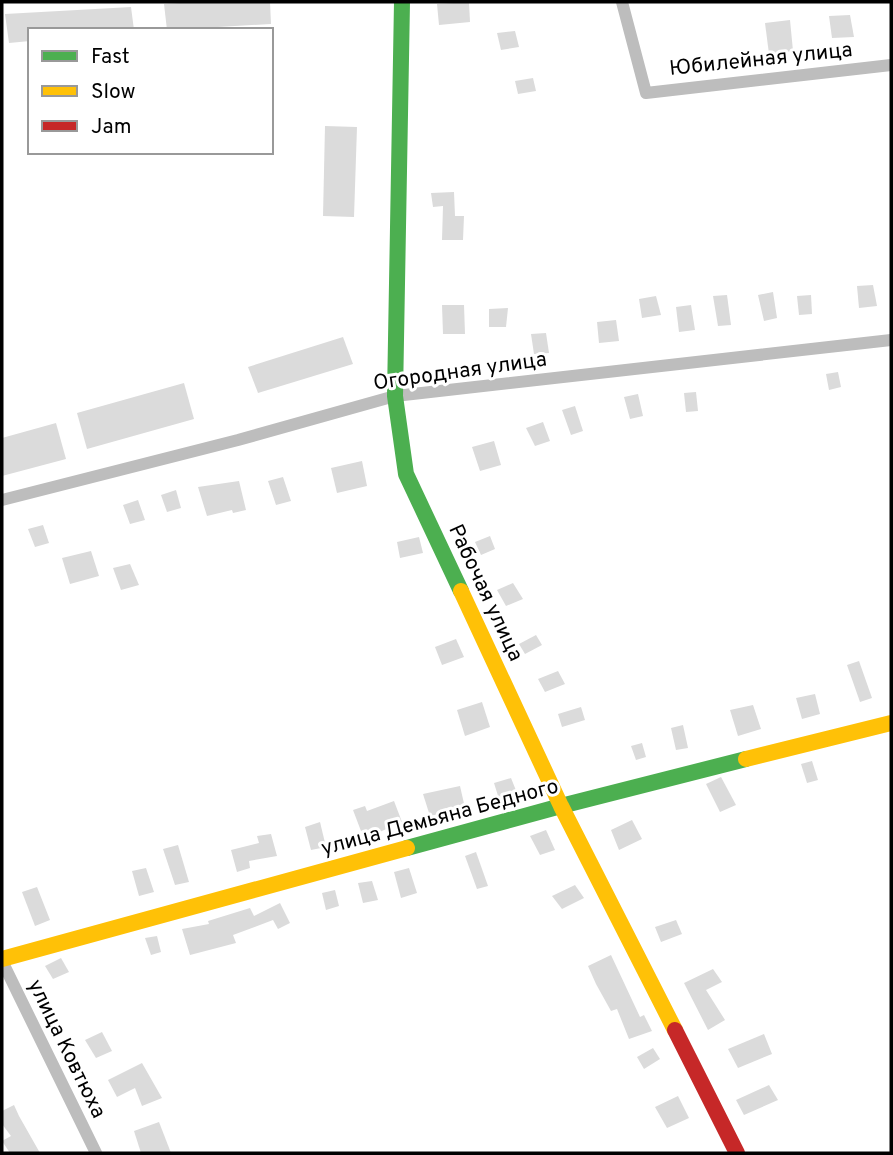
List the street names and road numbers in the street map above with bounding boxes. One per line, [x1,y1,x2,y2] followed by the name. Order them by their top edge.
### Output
[668,37,854,83] street label: Юбилейная улица
[372,346,548,398] street label: Огородная улица
[441,520,529,666] street label: Рабочая улица
[318,773,562,863] street label: улица Демьяна Бедного
[21,975,111,1123] street label: улица Ковтюха

